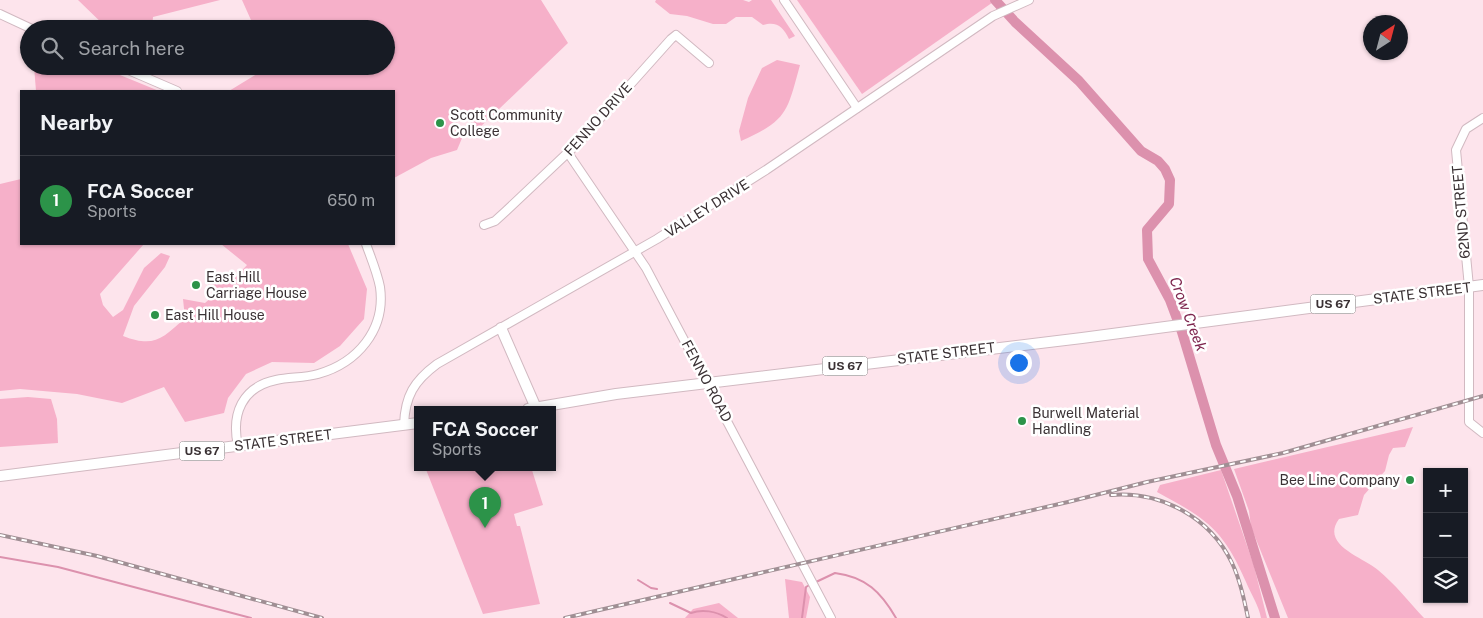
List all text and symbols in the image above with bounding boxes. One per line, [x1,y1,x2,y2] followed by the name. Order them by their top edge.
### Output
[1363,15,1408,60] north arrow
[20,20,395,75] search box
[38,34,66,62] icon: search
[78,37,185,59] text: Search here
[561,79,635,159] street label: FENNO DRIVE
[450,107,563,139] place label: Scott Community College
[40,110,113,135] text: Nearby
[434,117,446,129] marker: Scott Community College
[1449,165,1473,259] street label: 62ND STREET
[662,176,752,240] street label: VALLEY DRIVE
[87,180,193,202] text: FCA Soccer
[53,191,59,210] text: 1
[327,191,375,210] text: 650 m
[87,202,137,221] text: Sports
[206,269,307,301] place label: East Hill Carriage House
[1167,274,1211,354] water label: Crow Creek
[190,279,202,291] marker: East Hill Carriage House
[1372,279,1472,307] street label: STATE STREET
[1310,294,1356,314] road number: US 67
[165,307,265,323] place label: East Hill House
[149,309,161,321] marker: East Hill House
[679,337,735,425] street label: FENNO ROAD
[896,339,996,367] street label: STATE STREET
[1006,350,1032,376] your location
[822,356,868,376] road number: US 67
[1032,405,1140,437] place label: Burwell Material Handling
[414,406,556,471] popup
[1016,415,1028,427] marker: Burwell Material Handling
[432,418,538,440] text: FCA Soccer
[233,426,333,454] street label: STATE STREET
[432,440,481,459] text: Sports
[180,442,224,461] road number: US 67
[1423,468,1468,603] map controls
[1423,468,1468,513] button: +
[1279,472,1400,488] place label: Bee Line Company
[1404,474,1416,486] marker: Bee Line Company
[469,487,501,528] pin: 1
[1423,513,1468,558] button: −
[1423,558,1468,603] button: layers

